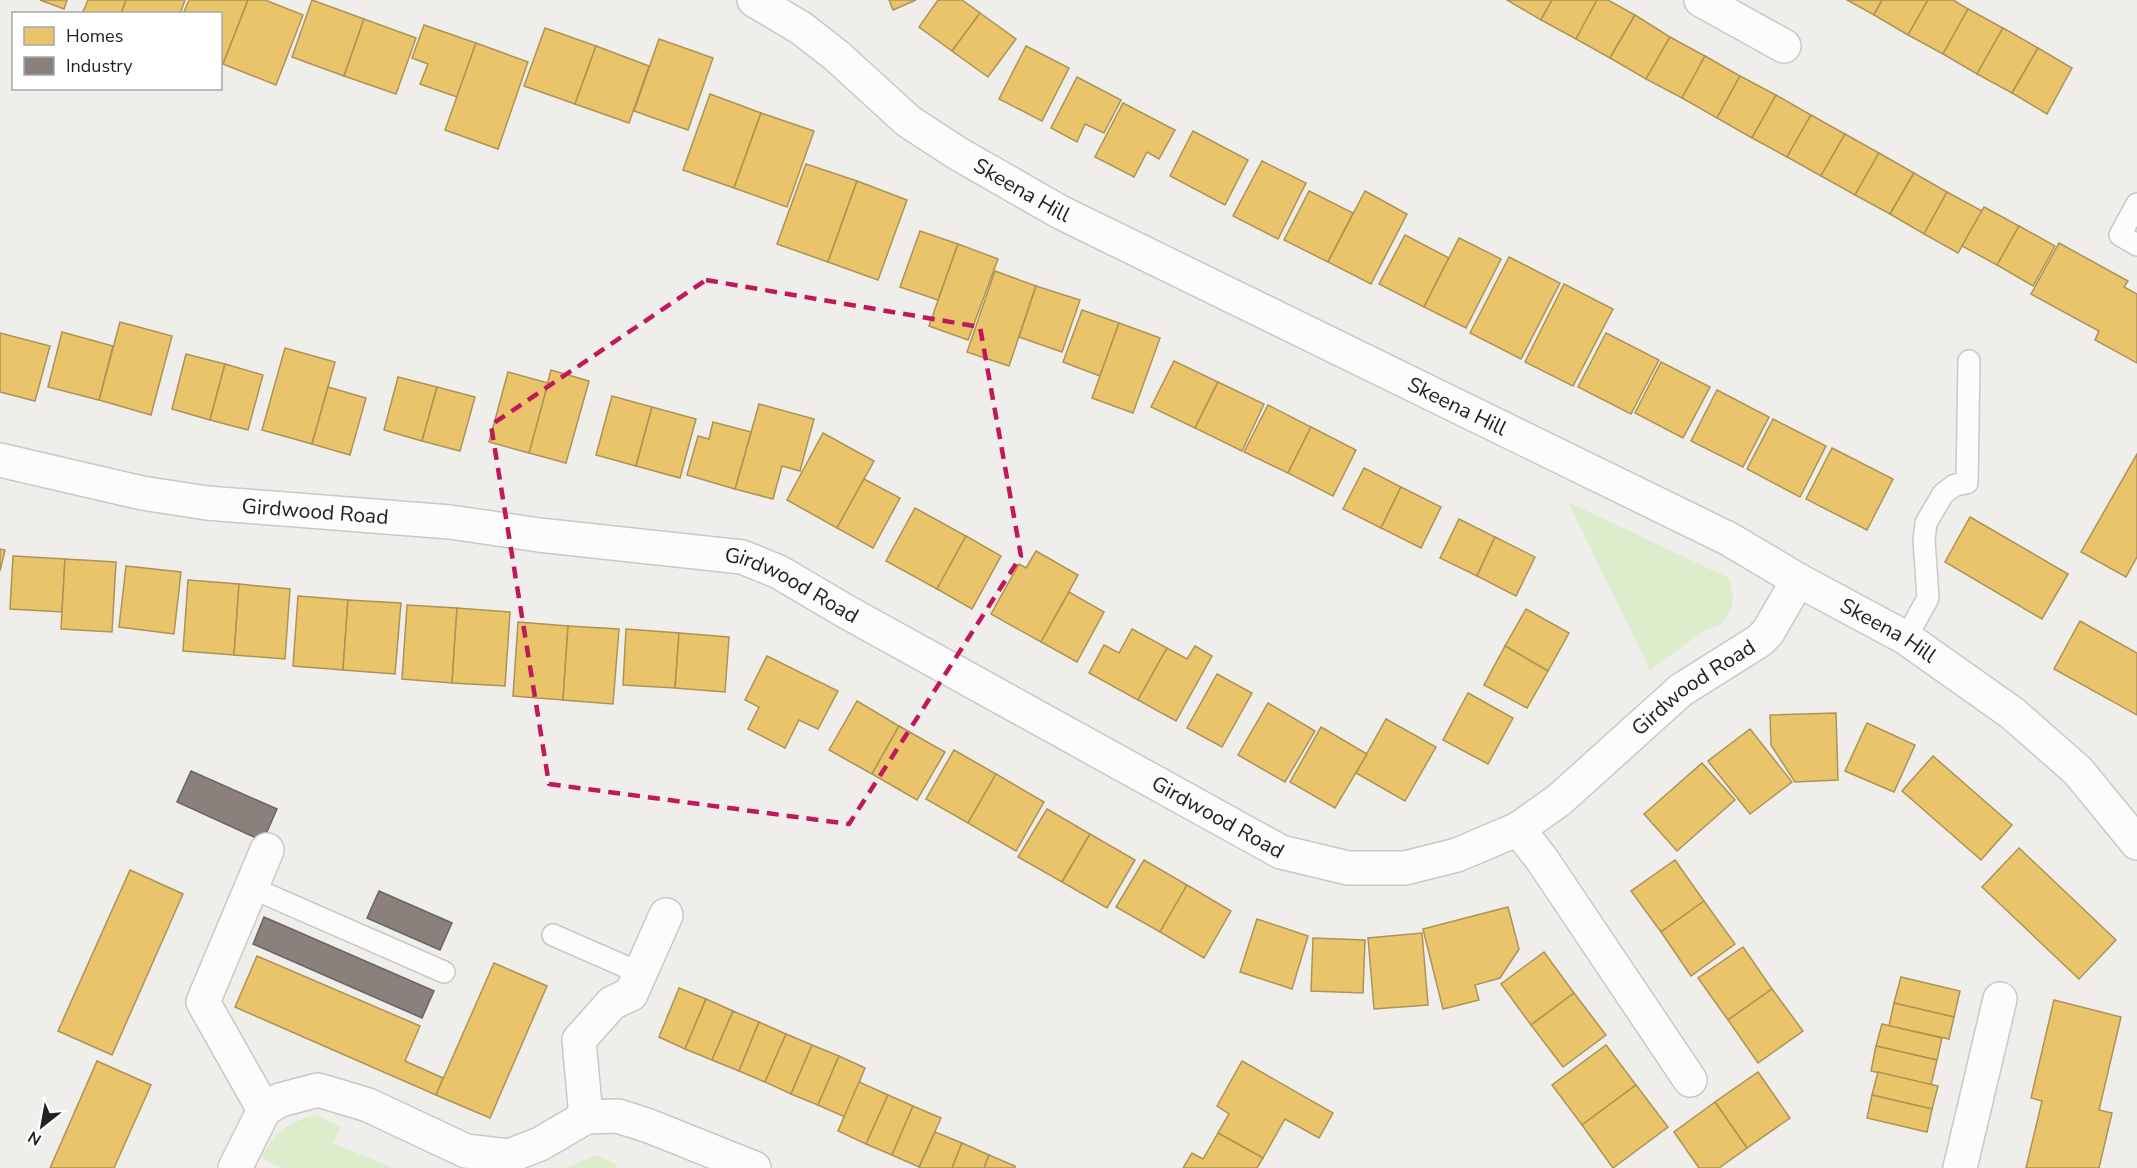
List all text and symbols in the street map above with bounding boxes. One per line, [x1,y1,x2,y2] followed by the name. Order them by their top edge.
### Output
[12,12,222,90] legend
[66,24,123,48] text: Homes
[66,54,133,78] text: Industry
[968,151,1076,229] street label: Skeena Hill
[1403,370,1512,443] street label: Skeena Hill
[241,492,390,531] street label: Girdwood Road
[724,541,864,630] street label: Girdwood Road
[1835,591,1943,670] street label: Skeena Hill
[1626,633,1761,742] street label: Girdwood Road
[1147,769,1289,865] street label: Girdwood Road
[12,1096,72,1156] north arrow
[24,1125,46,1151] text: N

